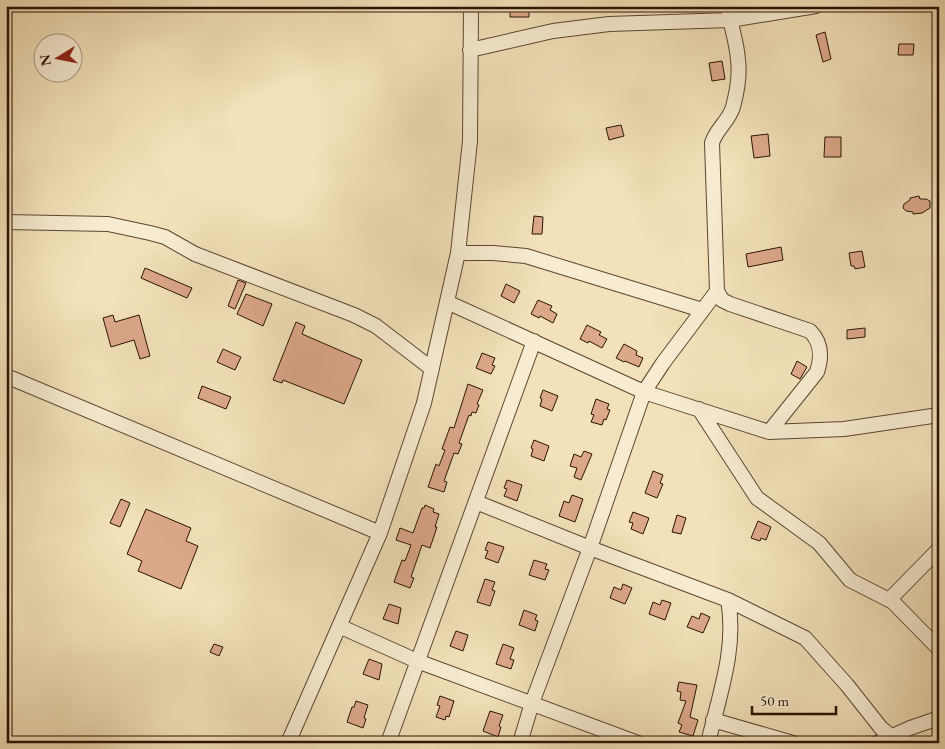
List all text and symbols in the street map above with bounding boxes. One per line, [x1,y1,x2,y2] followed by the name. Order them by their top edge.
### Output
[32,32,82,82] north arrow
[35,52,55,67] text: N
[752,684,836,716] scale bar
[760,691,789,710] text: 50 m

